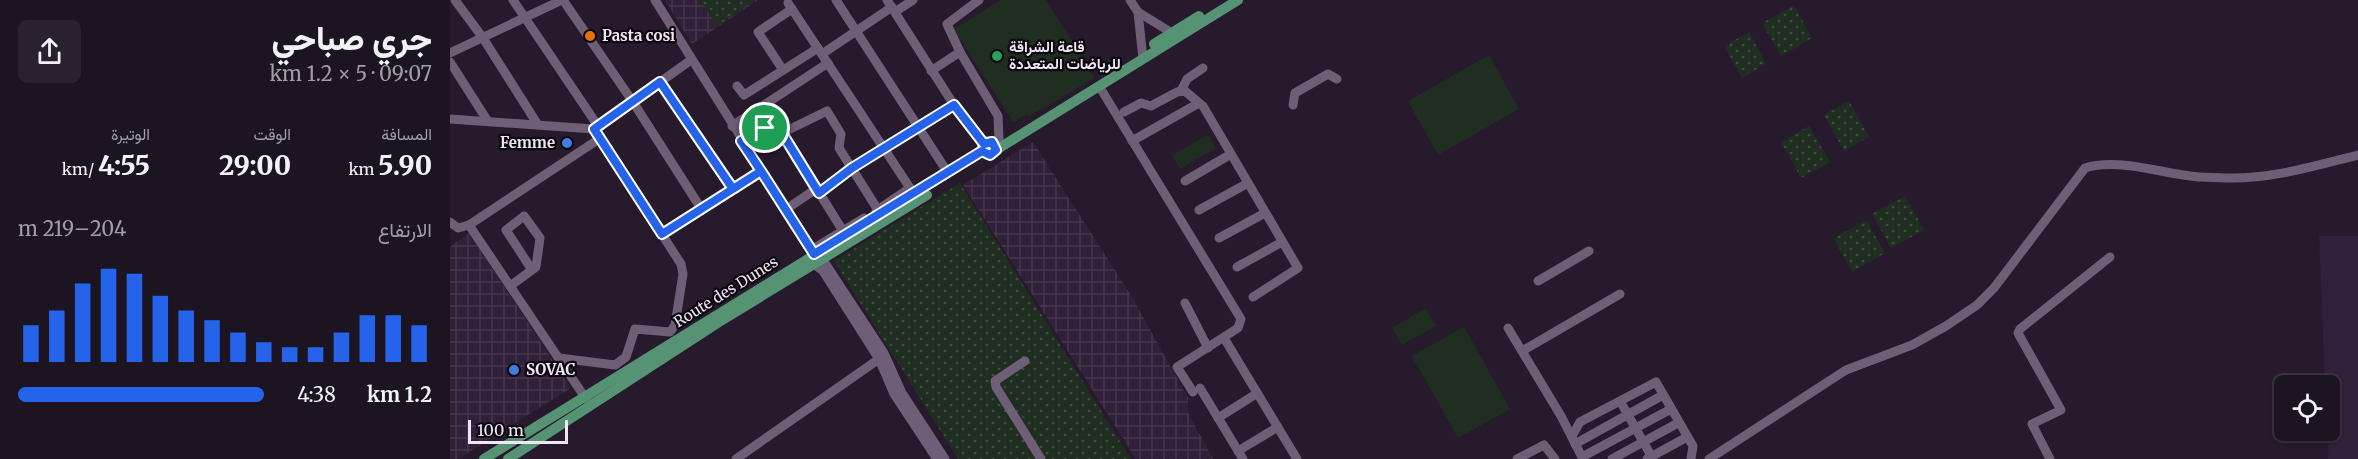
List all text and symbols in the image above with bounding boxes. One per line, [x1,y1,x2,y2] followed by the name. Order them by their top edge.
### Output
[272,18,432,59] text: جري صباحي
[18,20,81,83] button: share
[602,26,675,45] place label: Pasta cosi
[583,29,597,43] marker: Pasta cosi
[1009,37,1121,73] place label: قاعة الشراقة للرياضات المتعددة
[990,49,1004,63] marker: قاعة الشراقة للرياضات المتعددة
[269,61,432,86] text: 09:07 · 5 × 1.2 km
[739,102,790,153] pin
[748,111,781,144] icon: arrive
[111,124,150,144] text: الوتيرة
[253,124,291,144] text: الوقت
[381,124,432,144] text: المسافة
[500,133,555,152] place label: Femme
[560,136,574,150] marker: Femme
[98,149,150,182] text: 4:55
[219,149,291,182] text: 29:00
[378,149,432,182] text: 5.90
[62,159,98,179] text: /km
[348,159,378,179] text: km
[18,216,126,241] text: 204–219 m
[378,217,432,242] text: الارتفاع
[670,252,781,331] street label: Route des Dunes
[526,360,575,379] place label: SOVAC
[507,363,521,377] marker: SOVAC
[2274,375,2340,441] map controls
[2274,375,2340,441] button: locate
[297,382,336,407] text: 4:38
[367,382,432,407] text: 1.2 km
[468,417,568,444] scale bar
[477,420,524,440] text: 100 m

